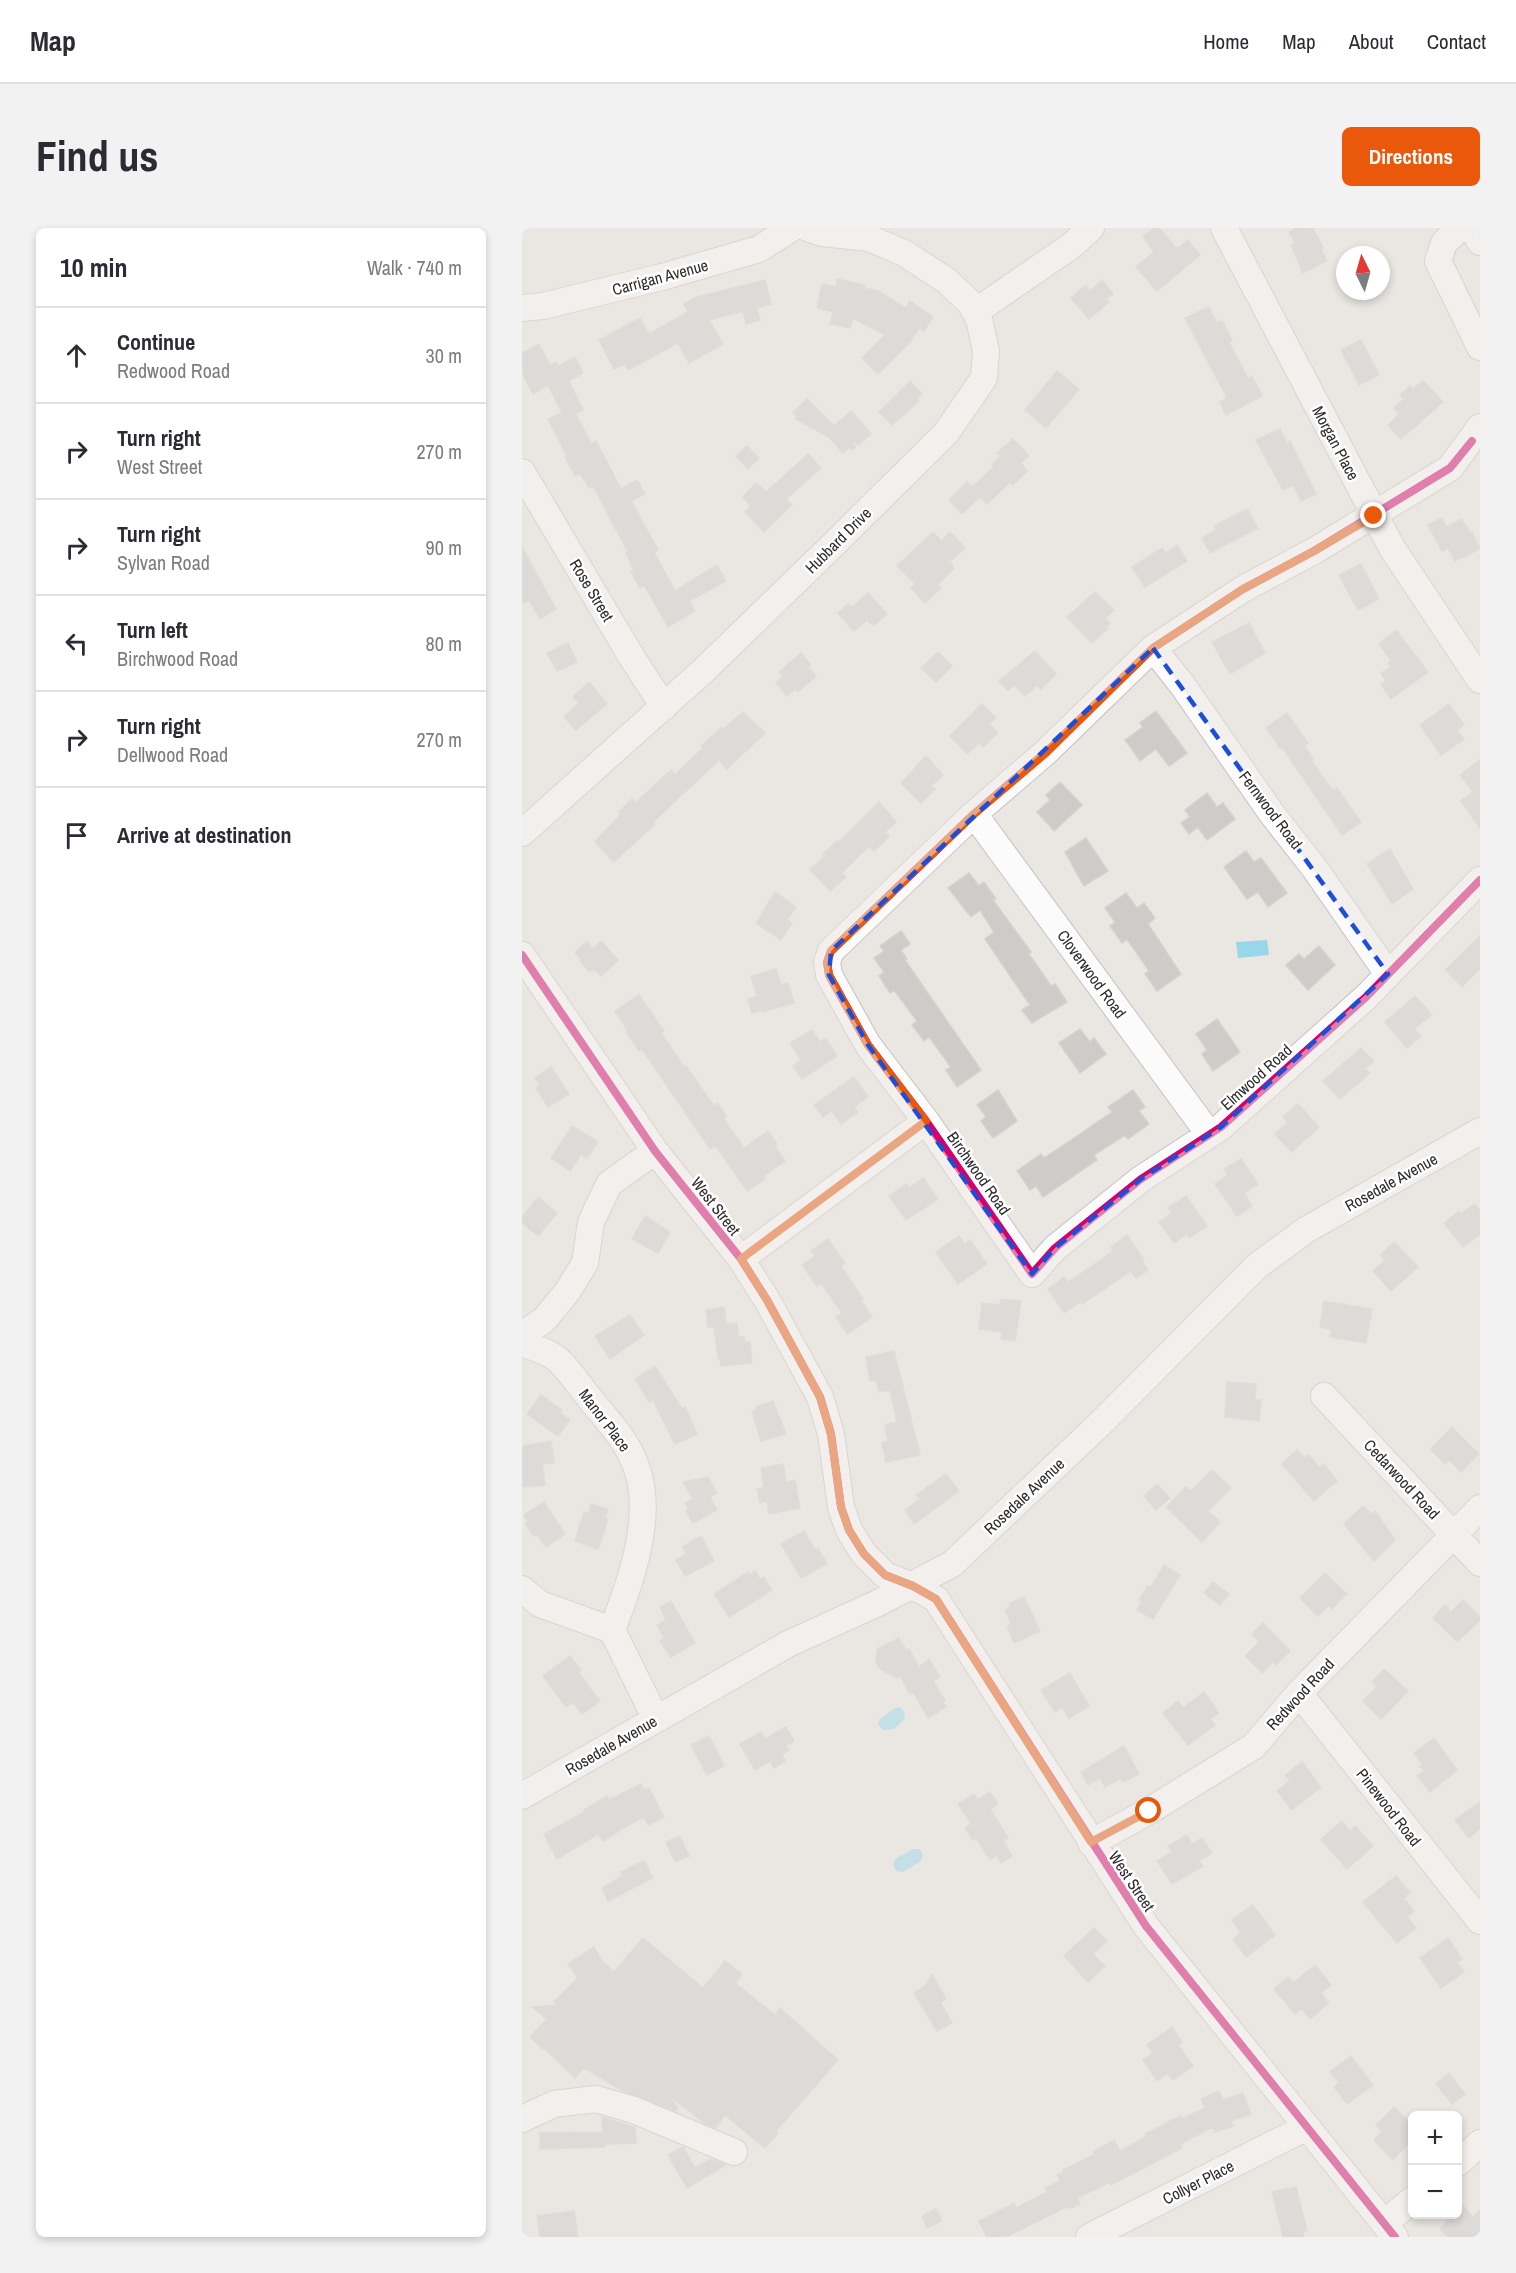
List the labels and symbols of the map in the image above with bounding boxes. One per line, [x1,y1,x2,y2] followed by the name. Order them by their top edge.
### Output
[1336,246,1390,300] north arrow
[610,254,710,300] street label: Carrigan Avenue
[1307,402,1365,484] street label: Morgan Place
[800,502,876,578] street label: Hubbard Drive
[1360,502,1386,528] route end
[565,555,619,626] street label: Rose Street
[1234,766,1308,854] street label: Fernwood Road
[1052,925,1132,1023] street label: Cloverwood Road
[1216,1039,1296,1115] street label: Elmwood Road
[942,1127,1016,1219] street label: Birchwood Road
[1341,1148,1441,1216] street label: Rosedale Avenue
[686,1172,746,1240] street label: West Street
[574,1384,636,1456] street label: Manor Place
[1359,1434,1445,1524] street label: Cedarwood Road
[979,1453,1069,1539] street label: Rosedale Avenue
[1261,1653,1339,1735] street label: Redwood Road
[561,1710,661,1780] street label: Rosedale Avenue
[1352,1763,1426,1851] street label: Pinewood Road
[1135,1797,1161,1823] route start
[1104,1847,1160,1916] street label: West Street
[1159,2155,1237,2209] street label: Collyer Place

